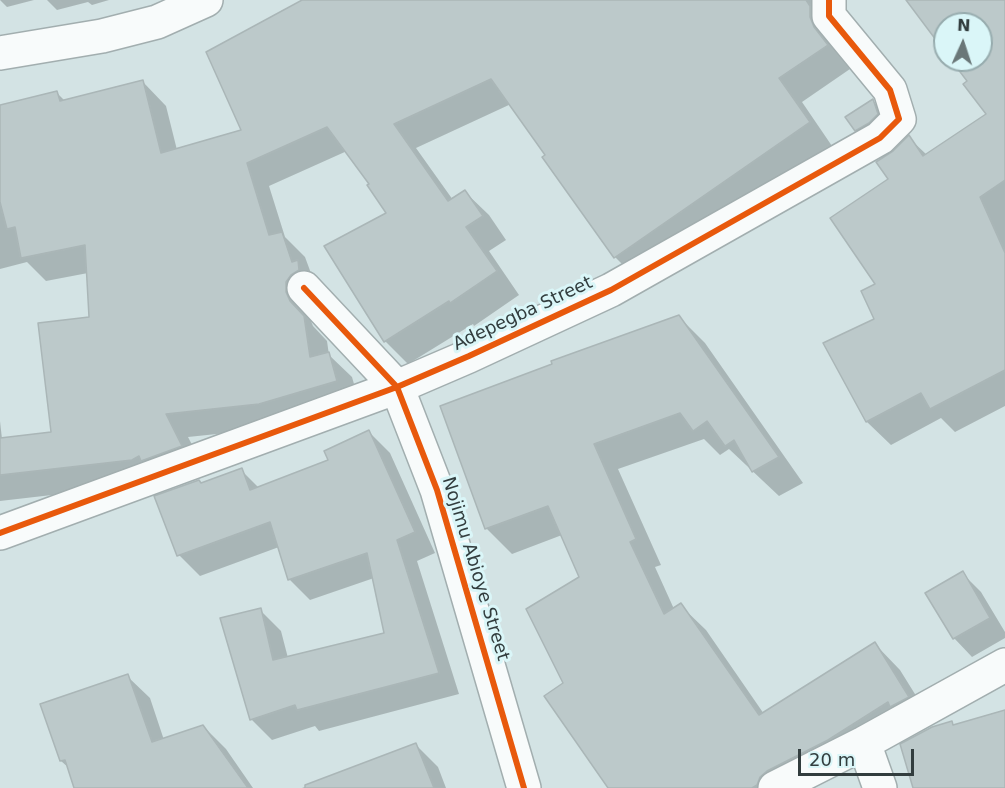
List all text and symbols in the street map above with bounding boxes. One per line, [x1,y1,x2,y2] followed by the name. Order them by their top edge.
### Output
[933,12,993,72] north arrow
[957,16,971,35] text: N
[450,272,596,356] street label: Adepegba Street
[437,474,513,664] street label: Nojimu Abioye Street
[801,737,916,775] scale bar
[809,749,855,770] text: 20 m

